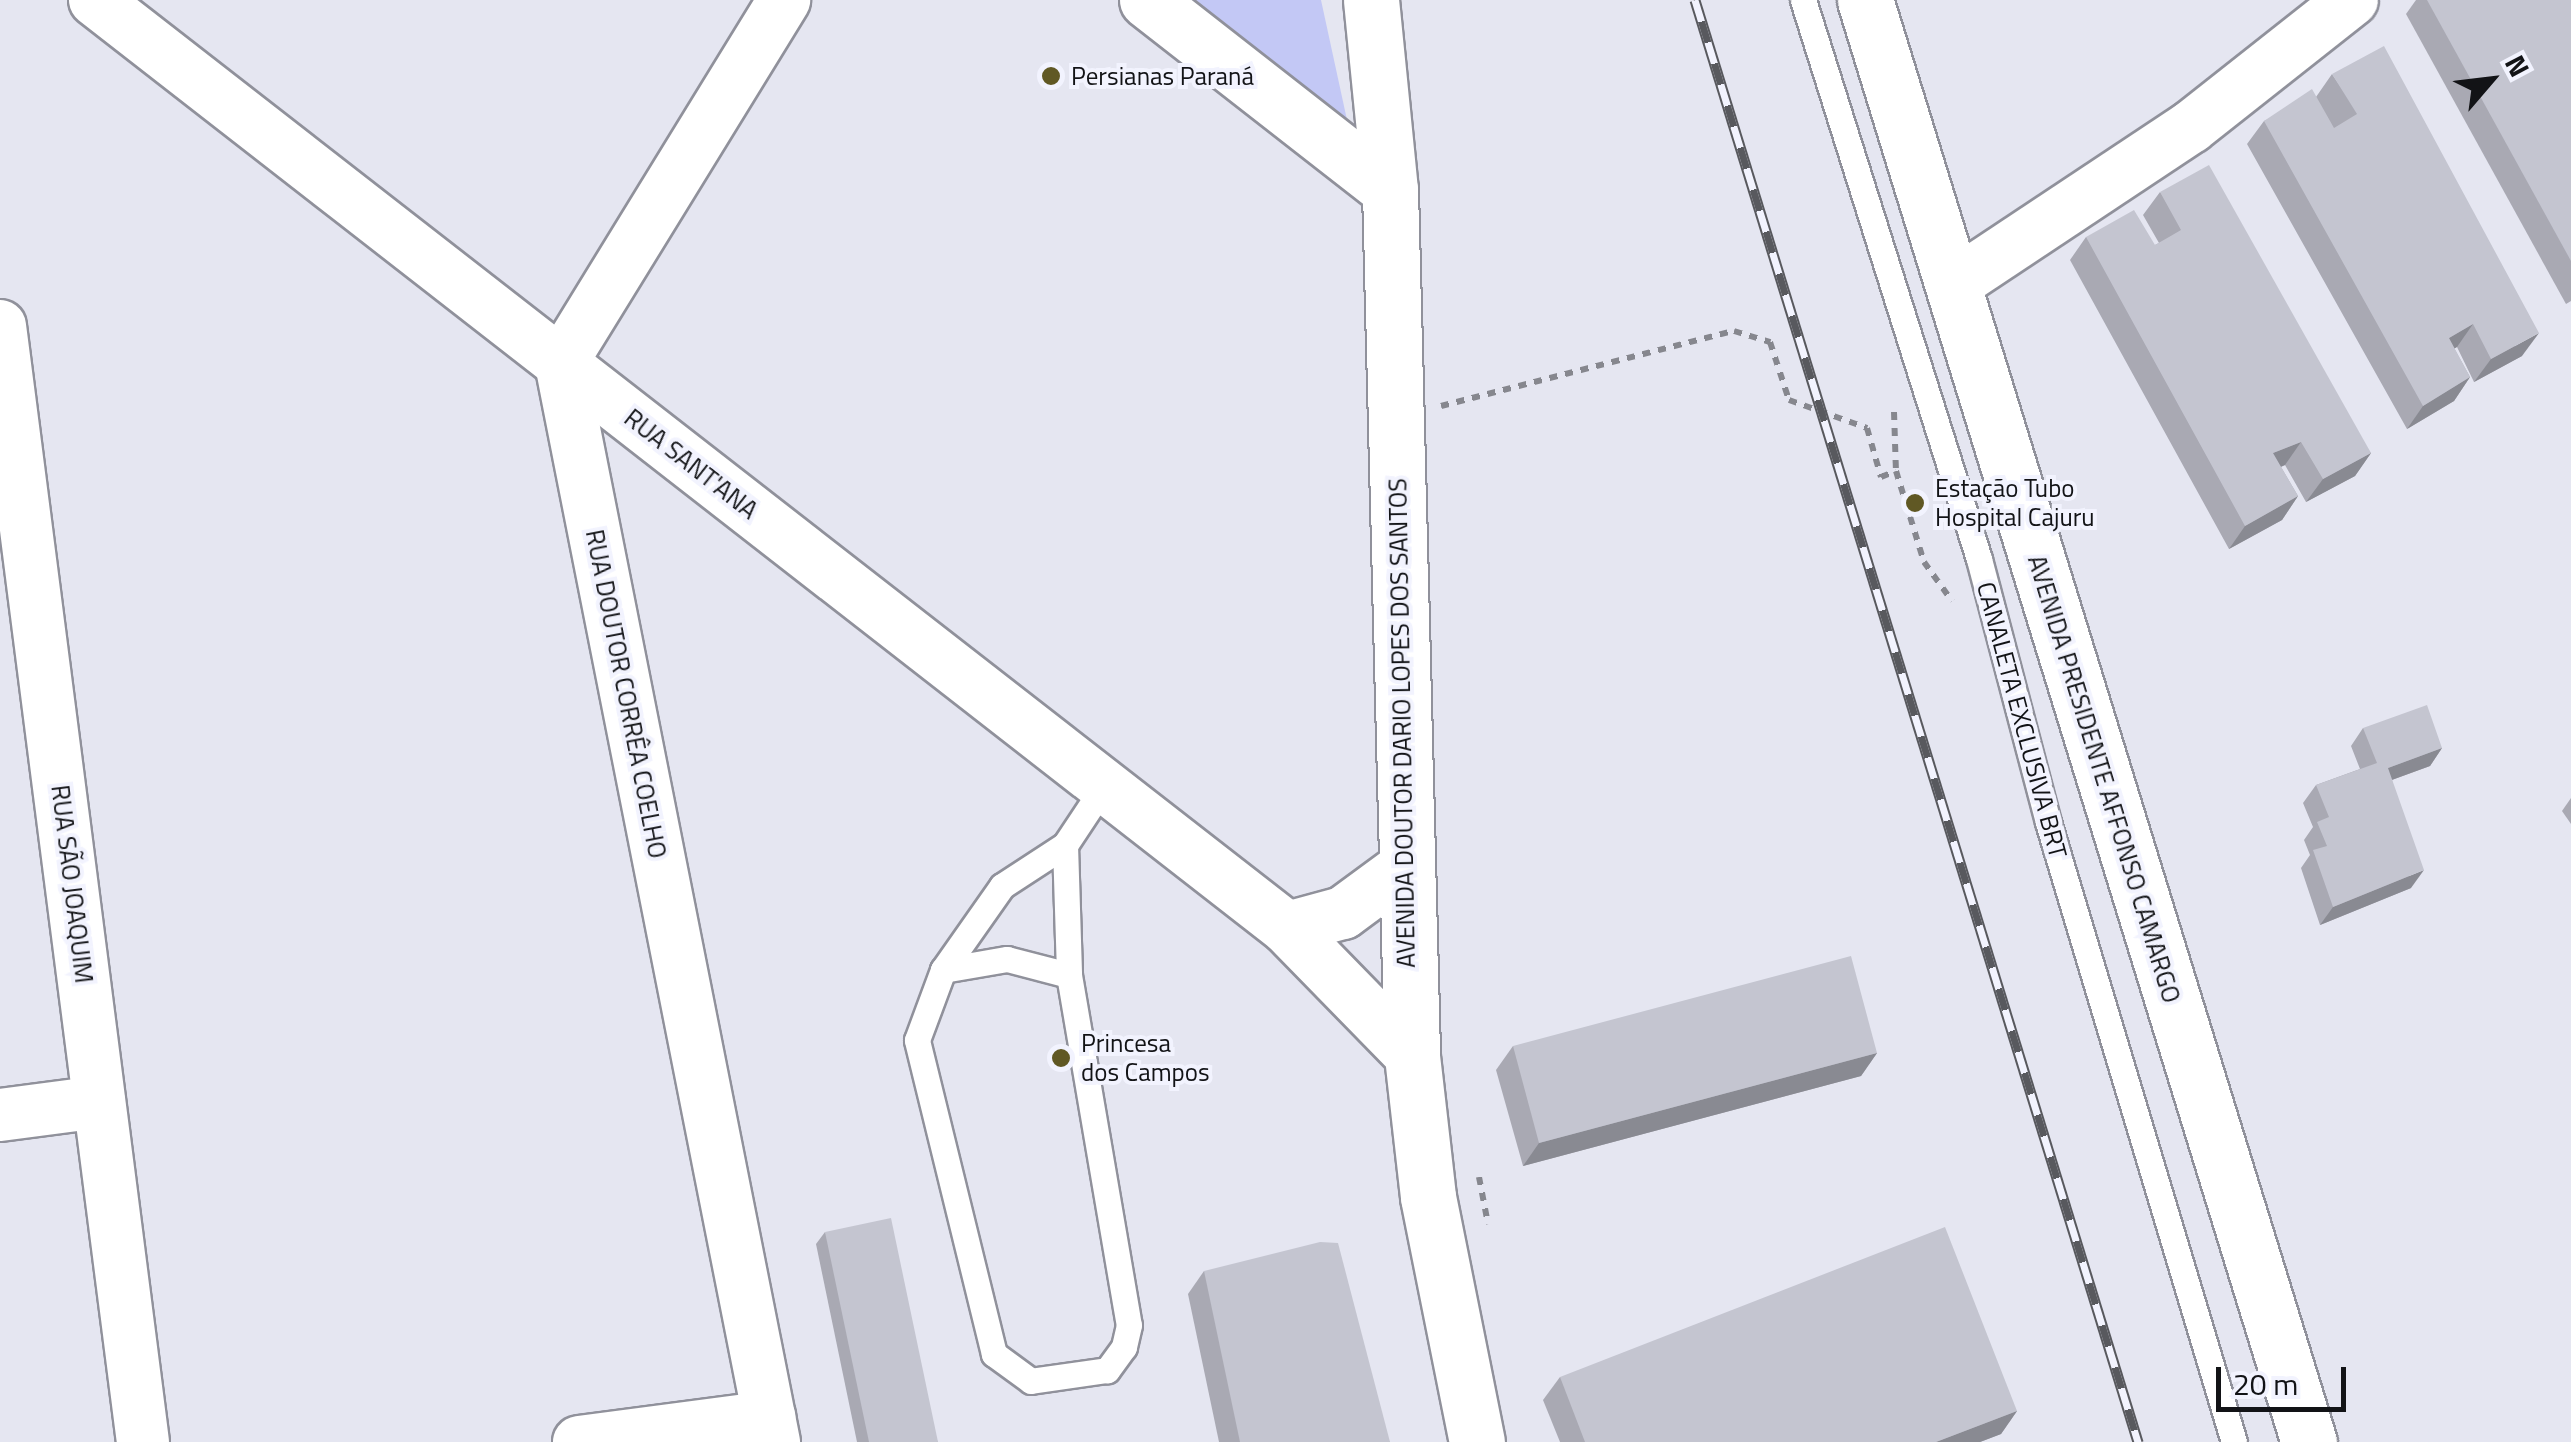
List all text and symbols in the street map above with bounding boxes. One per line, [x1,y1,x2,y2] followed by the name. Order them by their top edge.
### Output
[2441,30,2541,130] north arrow
[2494,47,2541,84] text: N
[1071,61,1254,91] place label: Persianas Paraná
[1040,65,1062,87] marker: Persianas Paraná
[618,403,764,525] street label: RUA SANT'ANA
[1935,474,2095,533] place label: Estação Tubo Hospital Cajuru
[1383,478,1421,968] street label: AVENIDA DOUTOR DARIO LOPES DOS SANTOS
[1904,492,1926,514] marker: Estação Tubo Hospital Cajuru
[579,527,673,861] street label: RUA DOUTOR CORRÊA COELHO
[2021,552,2187,1006] street label: AVENIDA PRESIDENTE AFFONSO CAMARGO
[1971,579,2073,861] street label: CANALETA EXCLUSIVA BRT
[45,783,99,985] street label: RUA SÃO JOAQUIM
[1081,1029,1210,1088] place label: Princesa dos Campos
[1050,1047,1072,1069] marker: Princesa dos Campos
[2221,1347,2351,1409] scale bar
[2233,1361,2298,1407] text: 20 m

